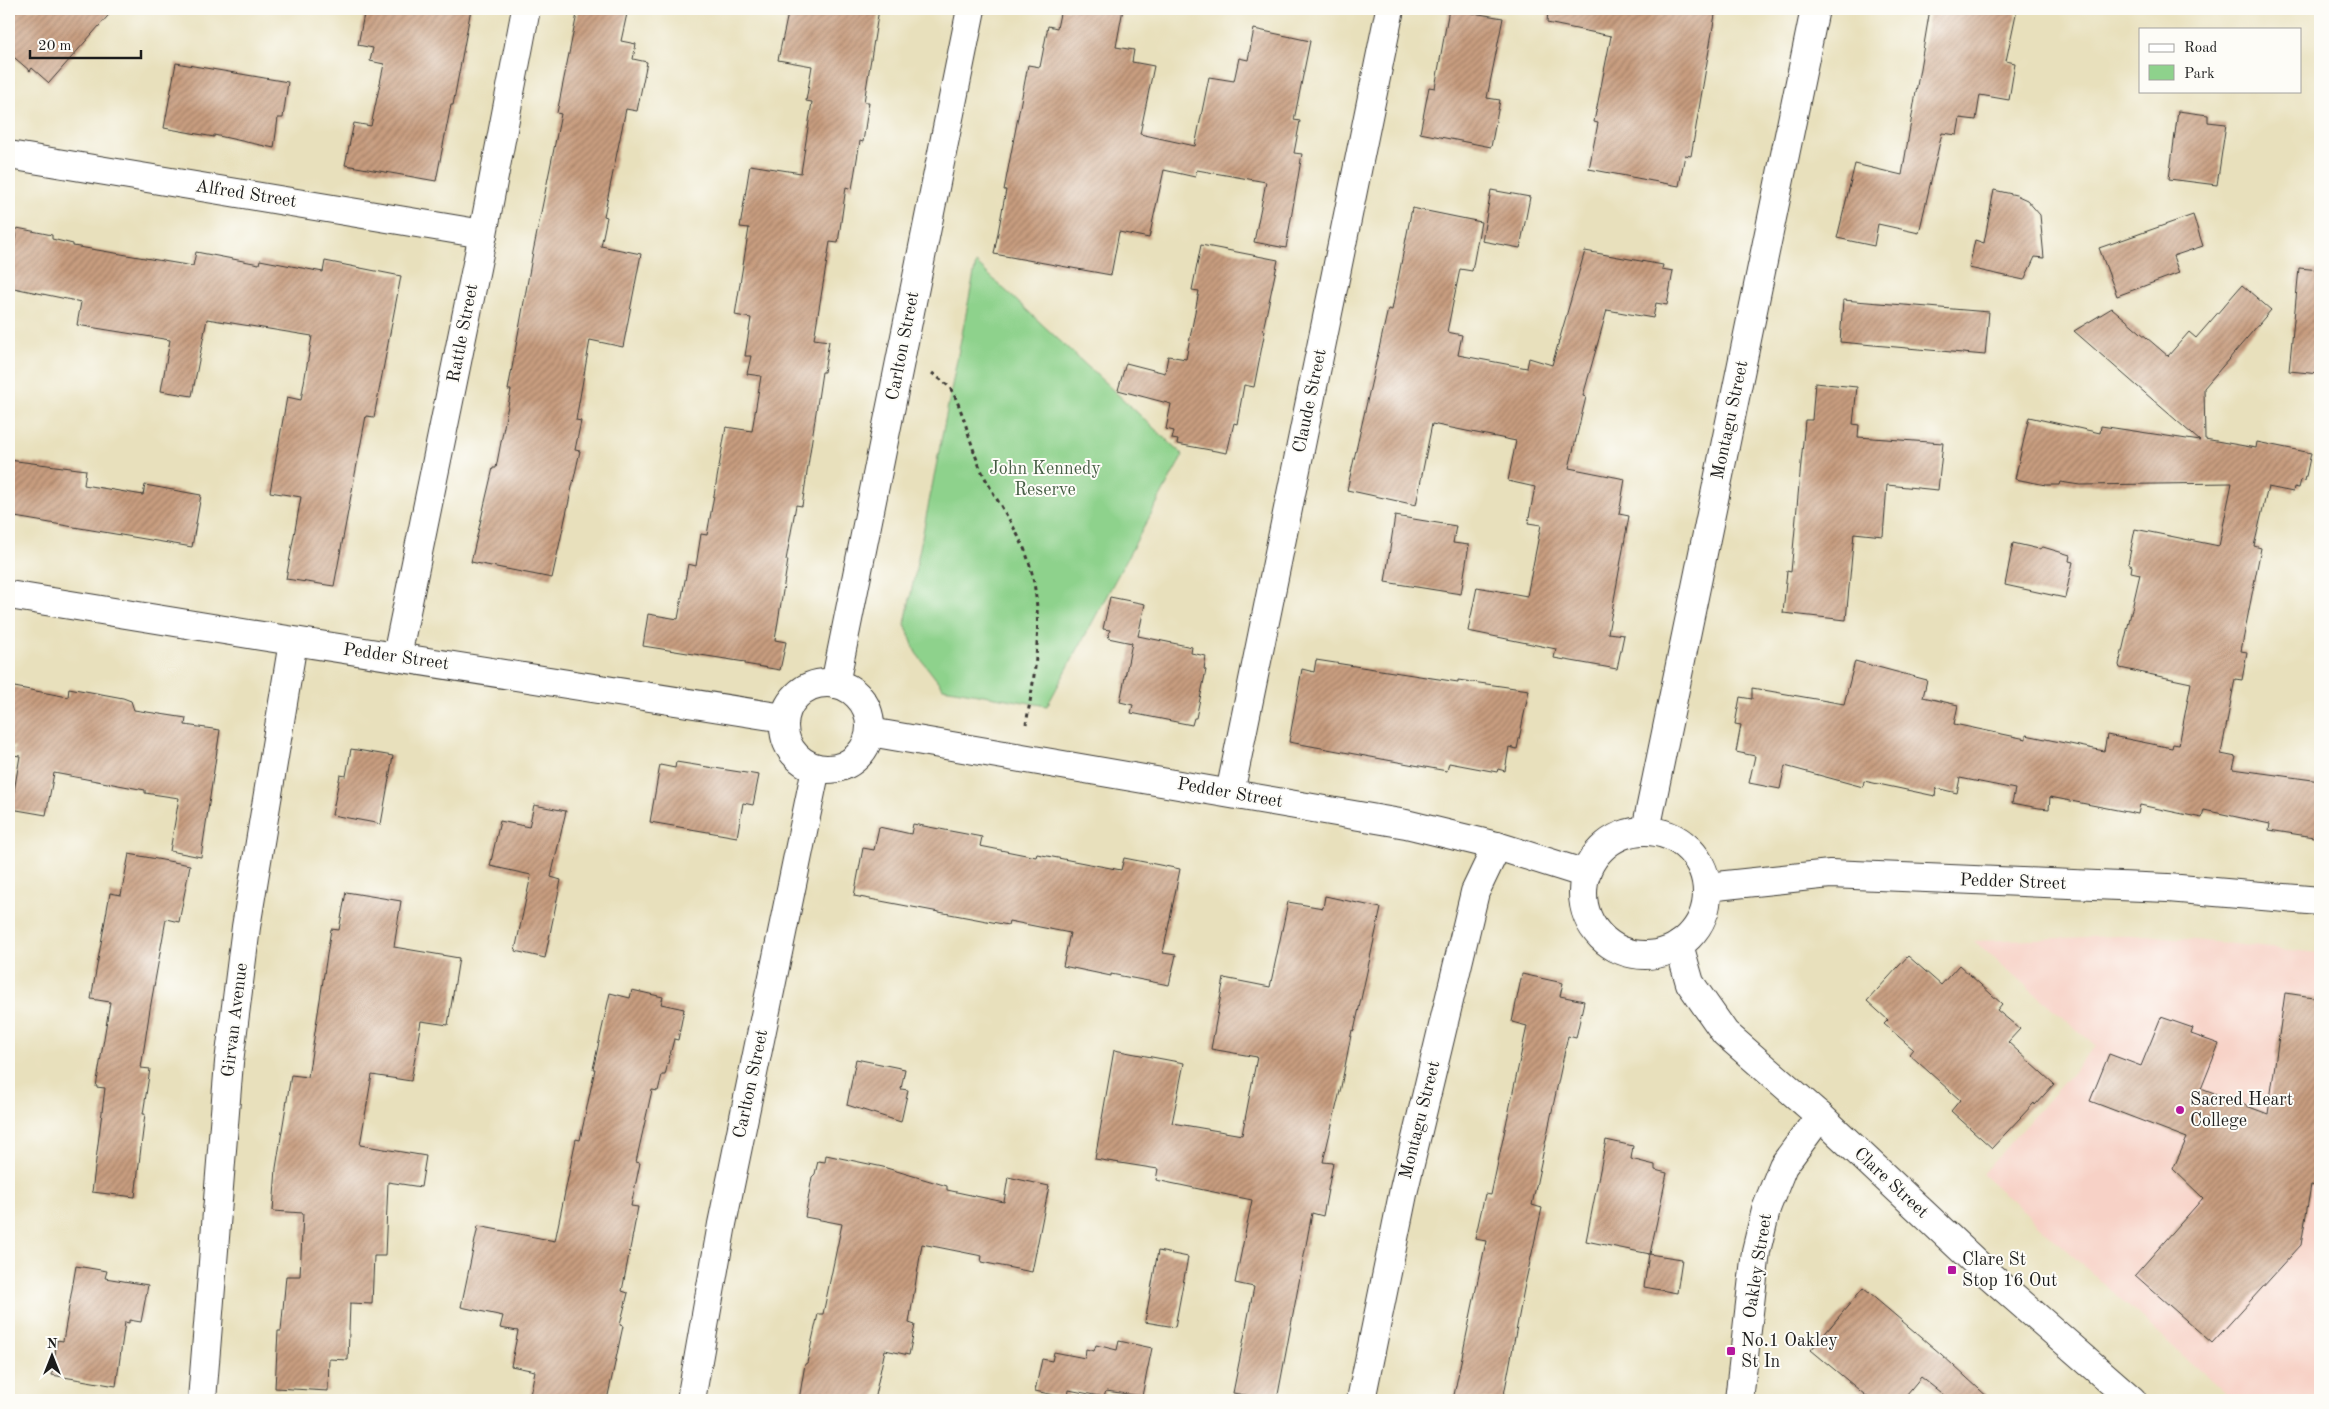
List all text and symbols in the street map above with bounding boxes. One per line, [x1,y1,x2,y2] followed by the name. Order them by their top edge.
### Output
[30,28,141,60] scale bar
[2139,28,2302,92] legend
[38,39,72,54] text: 20 m
[2184,41,2218,56] text: Road
[2184,67,2215,82] text: Park
[194,177,298,211] street label: Alfred Street
[445,282,481,384] street label: Rattle Street
[884,290,922,402] street label: Carlton Street
[1290,347,1330,455] street label: Claude Street
[1709,359,1751,481] street label: Montagu Street
[989,460,1101,499] park label: John Kennedy Reserve
[342,641,450,673] street label: Pedder Street
[1176,775,1284,811] street label: Pedder Street
[1959,871,2067,893] street label: Pedder Street
[219,962,251,1078] street label: Girvan Avenue
[731,1028,771,1140] street label: Carlton Street
[1397,1059,1443,1181] street label: Montagu Street
[2190,1091,2293,1130] place label: Sacred Heart College
[2174,1104,2186,1116] marker: Sacred Heart College
[1850,1144,1932,1222] street label: Clare Street
[1741,1212,1775,1320] street label: Oakley Street
[1962,1251,2057,1290] place label: Clare St Stop 16 Out
[1946,1264,1958,1276] marker: Clare St Stop 16 Out
[28,1332,78,1382] north arrow
[1741,1332,1838,1371] place label: No.1 Oakley St In
[47,1337,58,1351] text: N
[1725,1345,1737,1357] marker: No.1 Oakley St In

